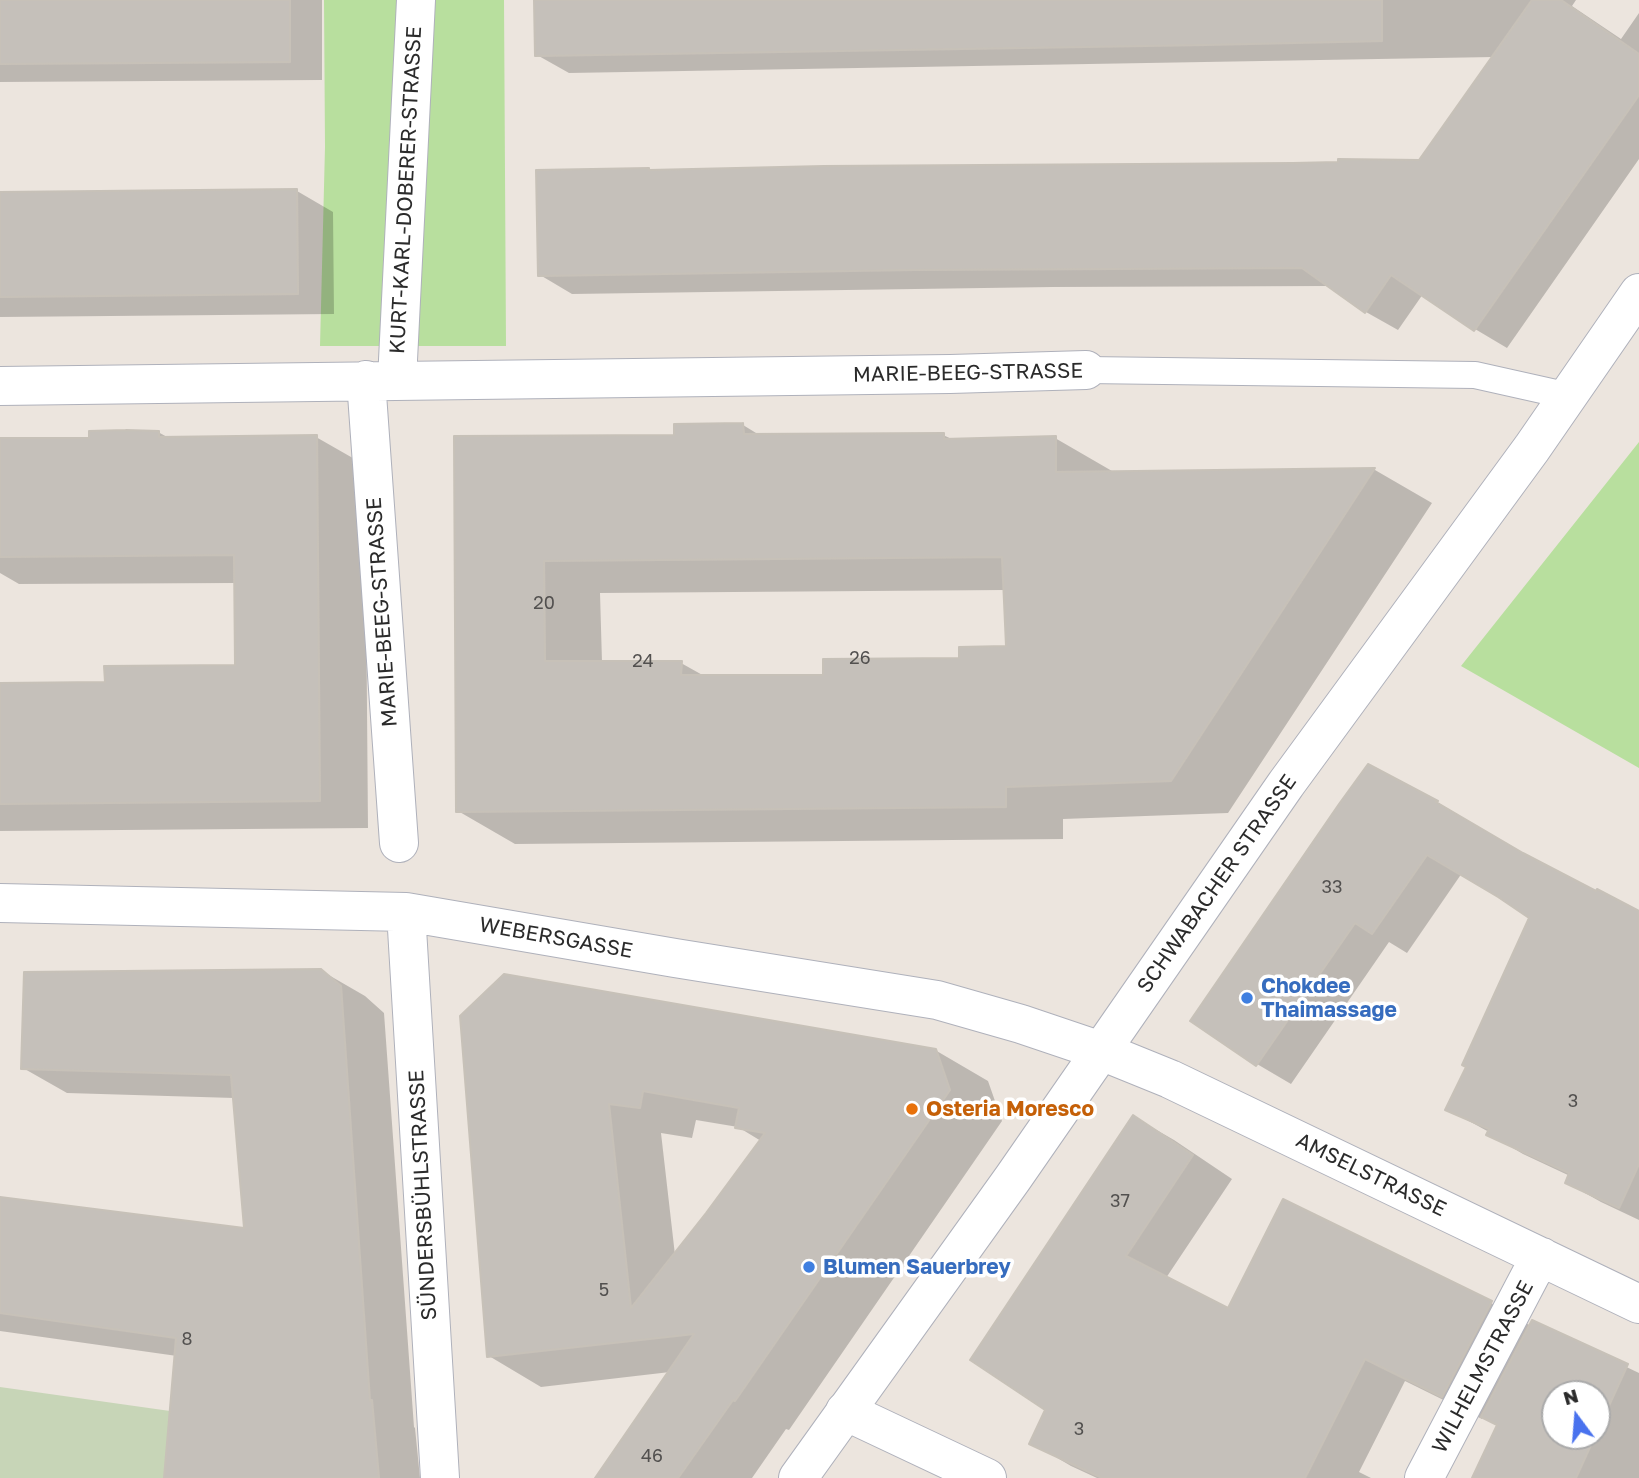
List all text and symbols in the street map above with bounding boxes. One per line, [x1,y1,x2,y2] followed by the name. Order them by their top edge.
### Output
[385,26,427,354] street label: KURT-KARL-DOBERER-STRASSE
[853,358,1083,388] street label: MARIE-BEEG-STRASSE
[361,496,403,728] street label: MARIE-BEEG-STRASSE
[533,592,555,614] house number: 20
[849,647,871,669] house number: 26
[632,650,654,672] house number: 24
[1132,770,1302,998] street label: SCHWABACHER STRASSE
[1321,876,1343,898] house number: 33
[477,912,635,964] street label: WEBERSGASSE
[1261,973,1397,1023] place label: Chokdee Thaimassage
[1239,990,1255,1006] marker: Chokdee Thaimassage
[404,1069,442,1321] street label: SÜNDERSBÜHLSTRASSE
[1568,1090,1578,1112] house number: 3
[926,1096,1094,1122] place label: Osteria Moresco
[904,1101,920,1117] marker: Osteria Moresco
[1292,1128,1450,1222] street label: AMSELSTRASSE
[1110,1190,1130,1212] house number: 37
[823,1254,1011,1280] place label: Blumen Sauerbrey
[801,1259,817,1275] marker: Blumen Sauerbrey
[1427,1276,1539,1458] street label: WILHELMSTRASSE
[599,1279,609,1301] house number: 5
[182,1328,192,1350] house number: 8
[1541,1380,1611,1450] north arrow
[1561,1383,1581,1409] text: N
[1074,1418,1084,1440] house number: 3
[641,1445,663,1467] house number: 46

